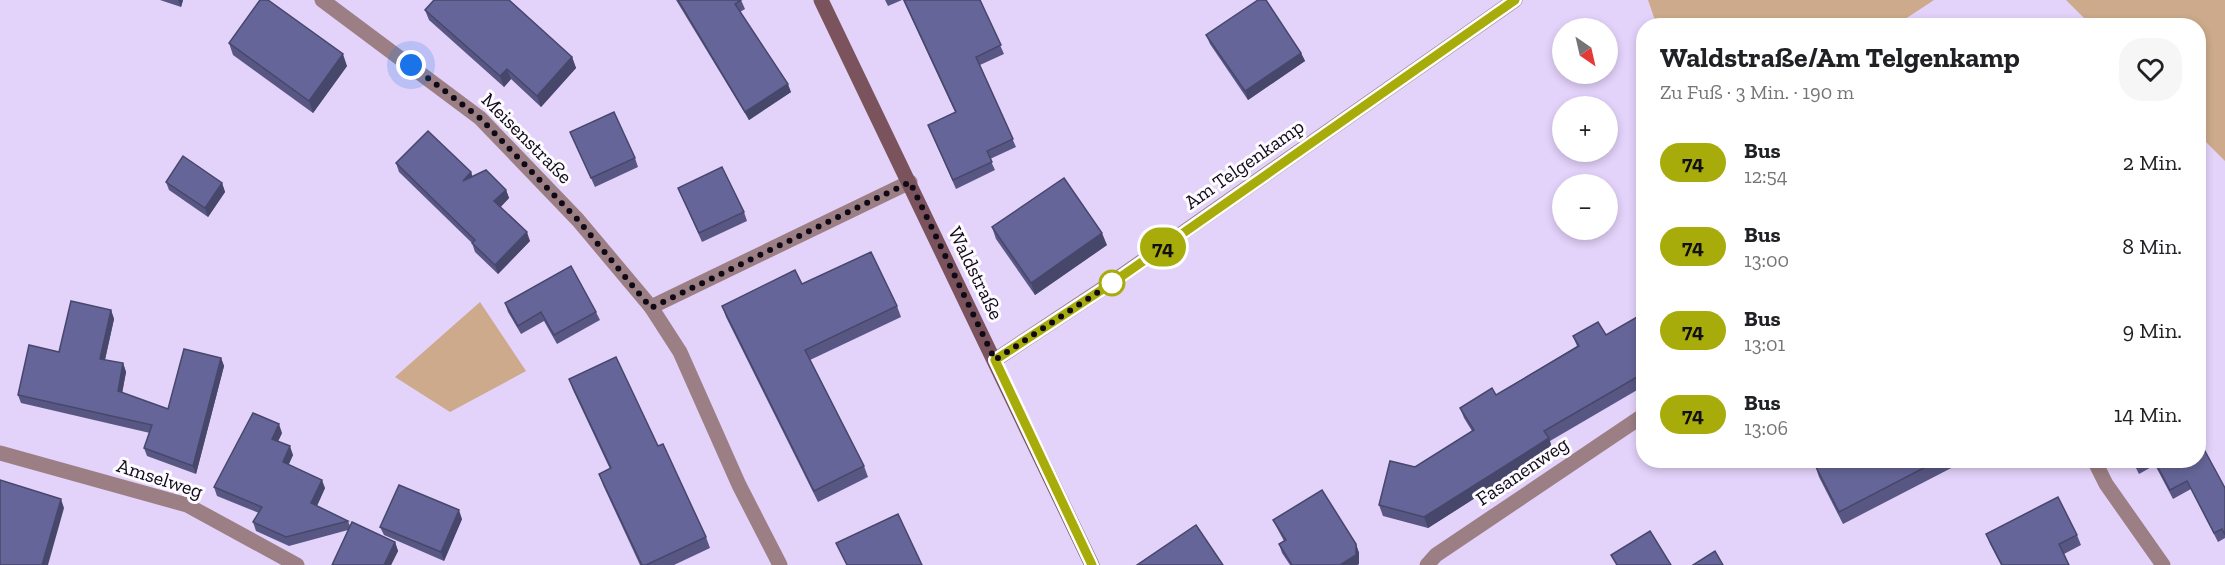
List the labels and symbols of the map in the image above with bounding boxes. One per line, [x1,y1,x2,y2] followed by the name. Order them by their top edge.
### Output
[1552,18,1618,84] north arrow
[396,50,426,80] your location
[477,88,577,188] street label: Meisenstraße
[1180,114,1308,214] street label: Am Telgenkamp
[943,223,1009,323] street label: Waldstraße
[1136,228,1190,266] line badge: 74
[1099,270,1125,296] unlabelled marker
[1471,431,1573,511] street label: Fasanenweg
[114,453,206,503] street label: Amselweg

